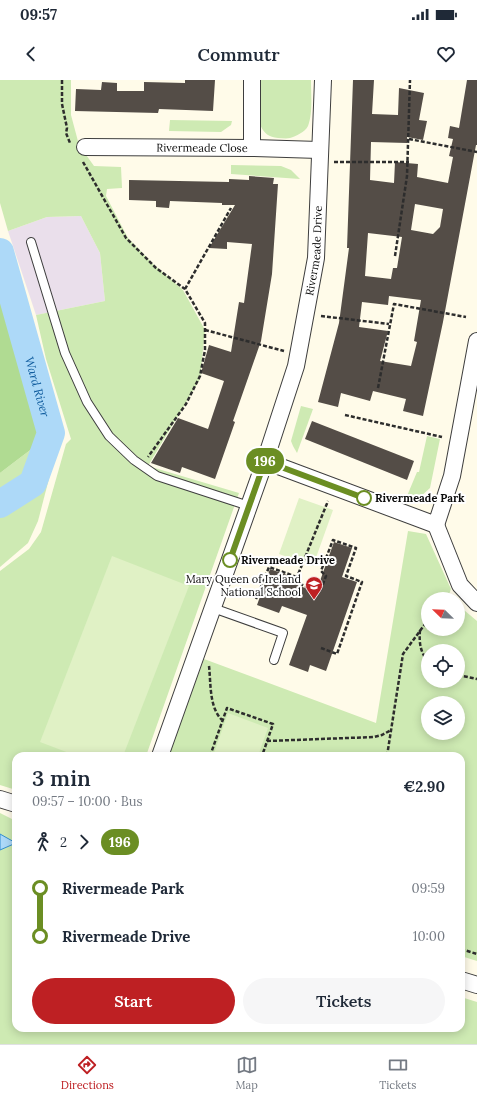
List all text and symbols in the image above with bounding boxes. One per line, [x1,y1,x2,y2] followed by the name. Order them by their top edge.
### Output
[20,5,57,24] text: 09:57
[20,43,42,65] icon: back
[197,43,280,66] text: Commutr
[435,43,457,65] icon: heart
[156,140,248,155] street label: Rivermeade Close
[302,205,325,297] street label: Rivermeade Drive
[22,355,54,419] water label: Ward River
[242,448,288,474] line badge: 196
[254,452,276,470] text: 196
[356,490,372,506] marker: Rivermeade Park
[375,491,465,505] place label: Rivermeade Park
[222,552,238,568] marker: Rivermeade Drive
[241,553,335,567] place label: Rivermeade Drive
[186,572,301,599] place label: Mary Queen of Ireland National School
[304,575,324,600] school or university icon: Mary Queen of Ireland National School
[421,592,465,636] north arrow
[421,592,465,740] map controls
[421,644,465,688] button: locate
[421,696,465,740] button: layers
[32,764,91,792] text: 3 min
[403,777,445,796] text: €2.90
[32,793,143,810] text: 09:57 – 10:00 · Bus
[32,831,54,853] icon: walk
[73,831,95,853] icon: forward
[109,833,131,851] text: 196
[60,834,67,851] text: 2
[62,879,184,898] text: Rivermeade Park
[412,880,445,897] text: 09:59
[62,927,190,946] text: Rivermeade Drive
[413,928,445,945] text: 10:00
[32,978,235,1024] button: Start
[243,978,445,1024] button: Tickets
[61,1054,114,1092] tab: Directions
[235,1054,258,1092] tab: Map
[379,1054,416,1092] tab: Tickets

